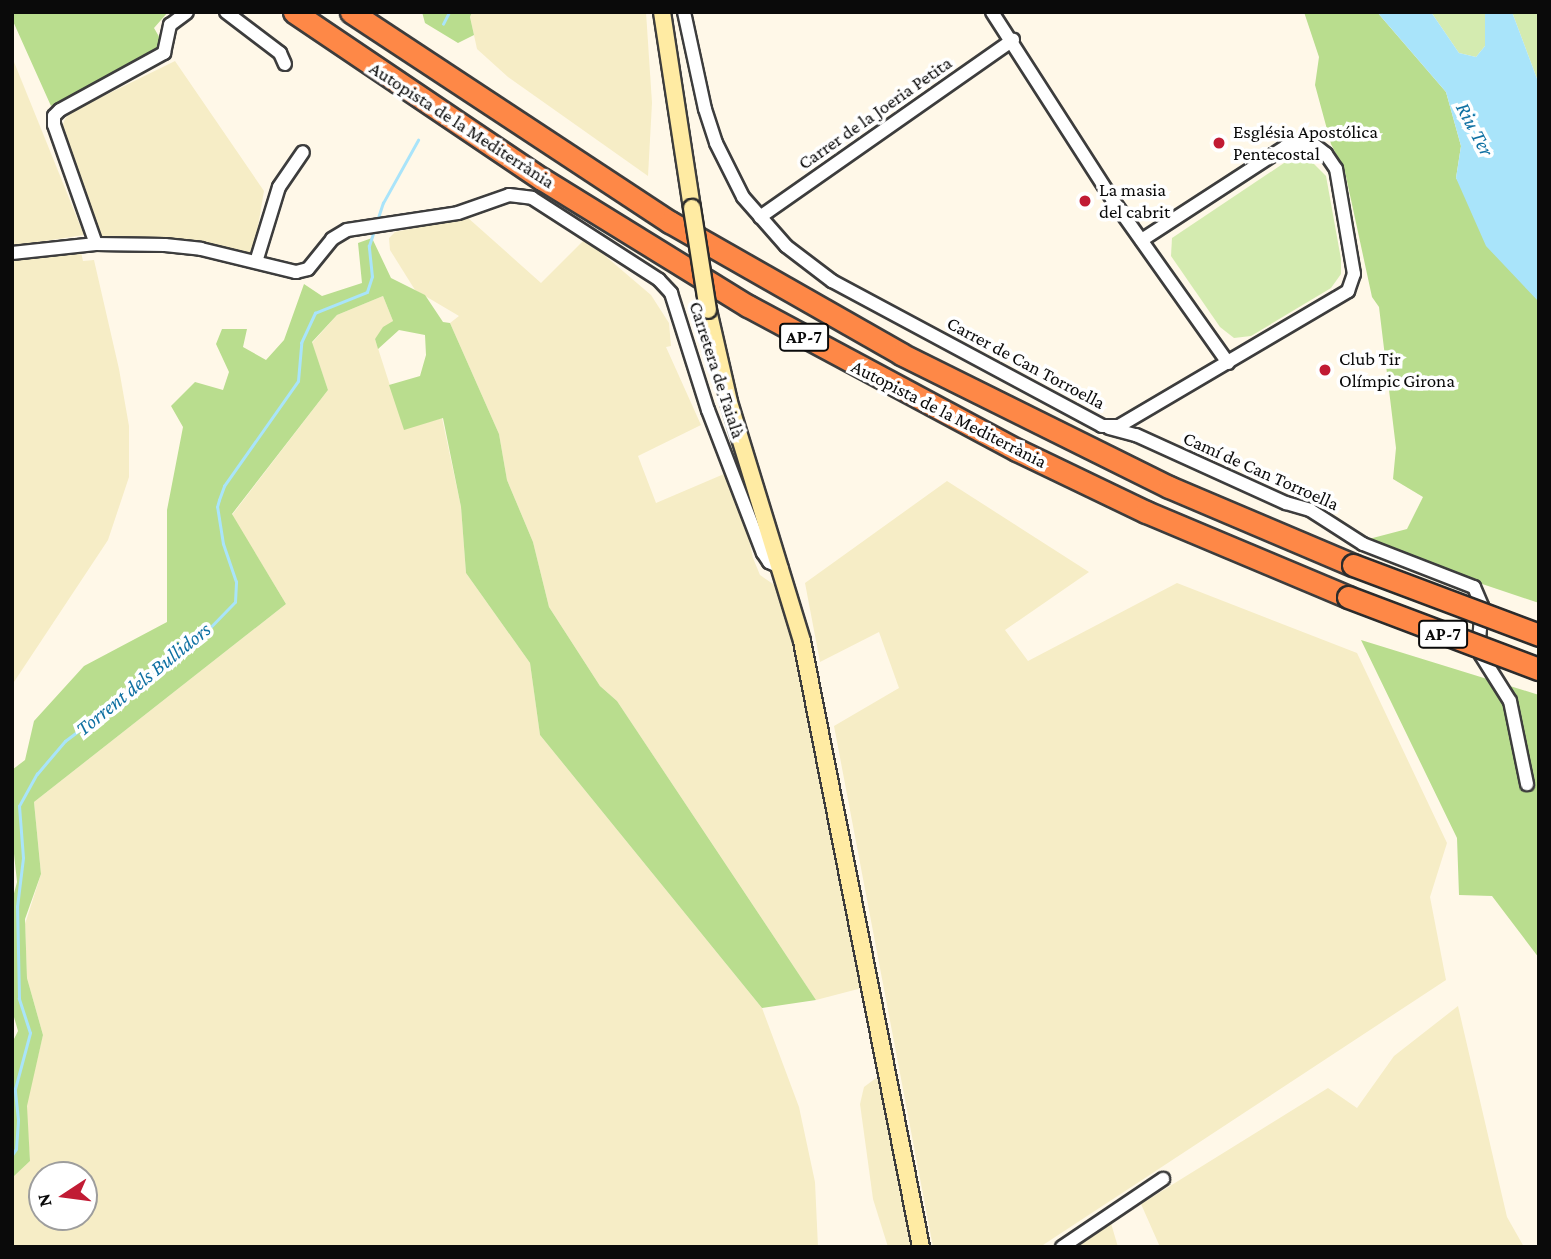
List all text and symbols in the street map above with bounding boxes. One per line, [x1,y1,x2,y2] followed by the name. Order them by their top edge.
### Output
[794,51,956,175] street label: Carrer de la Joeria Petita
[365,57,559,193] street label: Autopista de la Mediterrània
[1450,98,1500,160] water label: Riu Ter
[1233,121,1378,165] place label: Església Apostólica Pentecostal
[1211,135,1227,151] marker: Església Apostólica Pentecostal
[1099,179,1170,223] place label: La masia del cabrit
[1077,193,1093,209] marker: La masia del cabrit
[684,299,750,441] street label: Carretera de Taialà
[943,312,1109,414] street label: Carrer de Can Torroella
[778,323,830,352] road number: AP-7
[1339,348,1455,392] place label: Club Tir Olímpic Girona
[848,355,1050,473] street label: Autopista de la Mediterrània
[1317,362,1333,378] marker: Club Tir Olímpic Girona
[1180,426,1342,516] street label: Camí de Can Torroella
[70,617,216,741] water label: Torrent dels Bullidors
[1417,620,1469,648] road number: AP-7
[28,1161,98,1231] north arrow
[32,1192,56,1209] text: N

